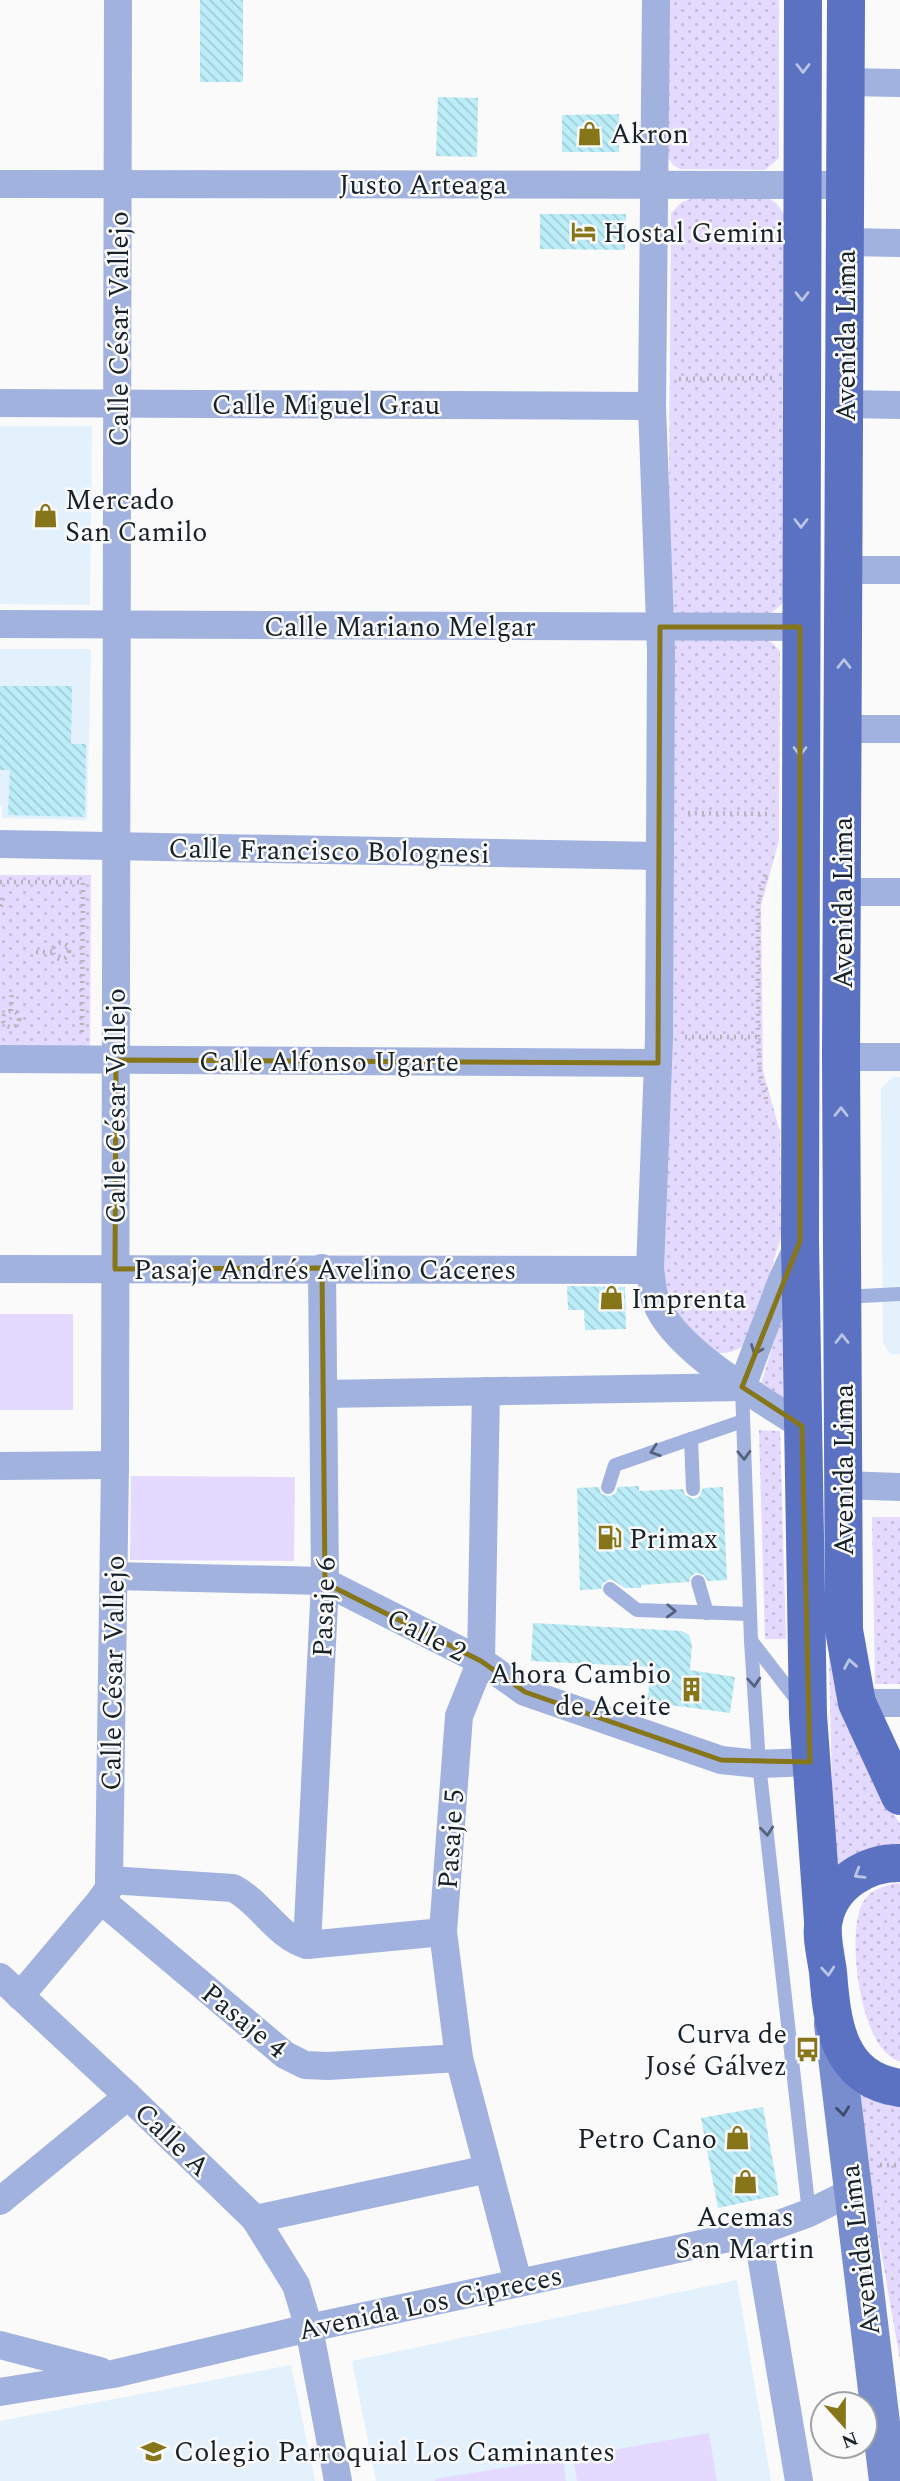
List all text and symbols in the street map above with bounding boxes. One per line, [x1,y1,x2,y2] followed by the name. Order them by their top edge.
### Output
[795,63,811,74] one-way arrow
[610,113,689,156] place label: Akron
[576,119,604,147] shop icon: Akron
[339,164,507,207] street label: Justo Arteaga
[98,211,141,447] street label: Calle César Vallejo
[603,212,784,255] place label: Hostal Gemini
[569,218,597,246] hotel icon: Hostal Gemini
[825,250,868,422] street label: Avenida Lima
[794,291,810,301] one-way arrow
[212,384,440,427] street label: Calle Miguel Grau
[65,479,208,554] place label: Mercado San Camilo
[31,501,59,529] shop icon: Mercado San Camilo
[793,518,809,529] one-way arrow
[264,606,536,649] street label: Calle Mariano Melgar
[836,658,852,669] one-way arrow
[792,746,808,756] one-way arrow
[822,817,865,989] street label: Avenida Lima
[168,827,490,876] street label: Calle Francisco Bolognesi
[95,988,138,1224] street label: Calle César Vallejo
[199,1041,459,1084] street label: Calle Alfonso Ugarte
[833,1106,849,1117] one-way arrow
[134,1249,516,1292] street label: Pasaje Andrés Avelino Cáceres
[631,1278,747,1321] place label: Imprenta
[597,1284,625,1312] shop icon: Imprenta
[834,1334,850,1344] one-way arrow
[750,1343,764,1355] one-way arrow
[823,1384,866,1556] street label: Avenida Lima
[650,1443,662,1457] one-way arrow
[737,1450,752,1461] one-way arrow
[629,1518,718,1561] place label: Primax
[595,1524,623,1552] fuel station icon: Primax
[90,1555,137,1791] street label: Calle César Vallejo
[301,1556,348,1658] street label: Pasaje 6
[379,1597,474,1674] street label: Calle 2
[666,1604,677,1619] one-way arrow
[489,1653,671,1728] place label: Ahora Cambio de Aceite
[844,1658,859,1670] one-way arrow
[677,1675,705,1703] building icon: Ahora Cambio de Aceite
[746,1677,761,1688] one-way arrow
[427,1788,476,1891] street label: Pasaje 5
[759,1826,774,1837] one-way arrow
[853,1866,866,1879] one-way arrow
[820,1965,835,1977] one-way arrow
[192,1973,296,2069] street label: Pasaje 4
[645,2013,787,2088] place label: Curva de José Gálvez
[793,2035,821,2063] bus stop icon: Curva de José Gálvez
[124,2093,220,2187] street label: Calle A
[835,2105,850,2117] one-way arrow
[577,2118,717,2161] place label: Petro Cano
[723,2124,751,2152] shop icon: Petro Cano
[829,2161,892,2338] street label: Avenida Lima
[731,2168,759,2196] shop icon: Acemas San Martin
[675,2196,815,2271] place label: Acemas San Martin
[294,2254,566,2352] street label: Avenida Los Cipreces
[809,2390,879,2460] north arrow
[837,2423,862,2456] text: N
[174,2431,615,2474] place label: Colegio Parroquial Los Caminantes
[140,2437,168,2465] school or university icon: Colegio Parroquial Los Caminantes

